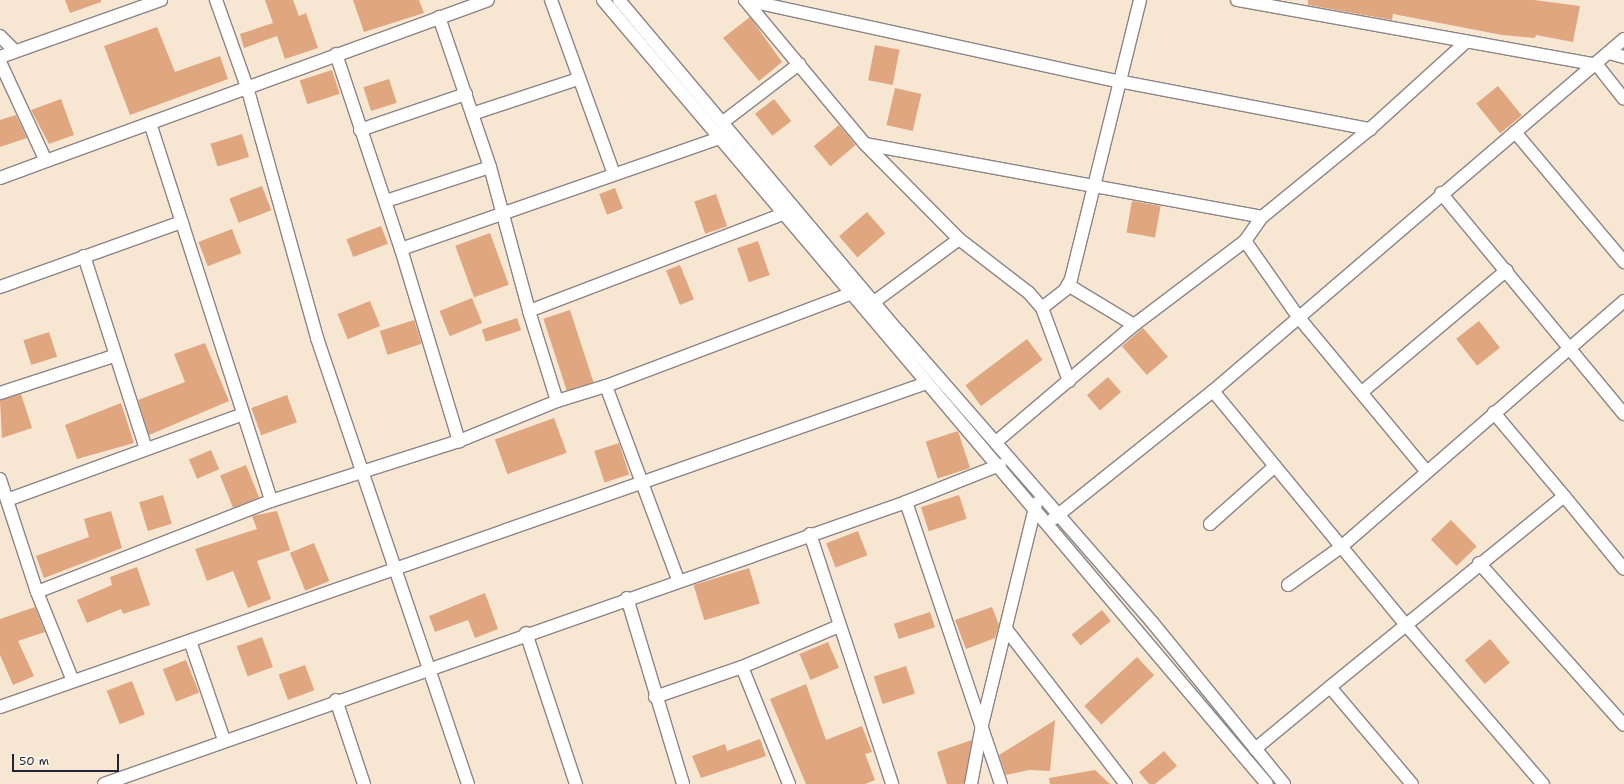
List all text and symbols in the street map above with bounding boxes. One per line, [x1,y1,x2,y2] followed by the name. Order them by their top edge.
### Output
[14,746,121,772] scale bar
[19,753,49,769] text: 50 m

